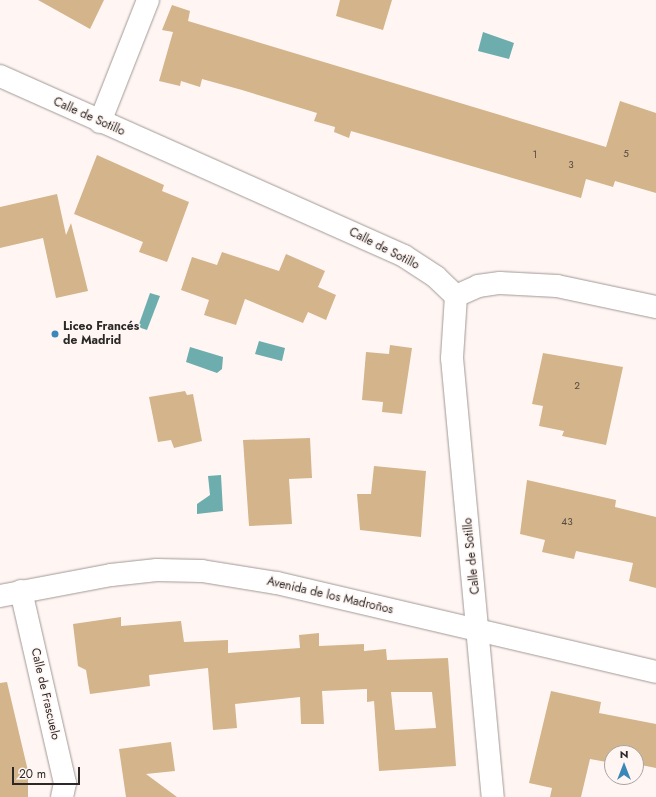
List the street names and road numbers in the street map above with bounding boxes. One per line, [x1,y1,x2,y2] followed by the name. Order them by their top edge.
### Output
[51,95,127,139] street label: Calle de Sotillo
[346,225,422,273] street label: Calle de Sotillo
[461,517,483,595] street label: Calle de Sotillo
[265,574,395,618] street label: Avenida de los Madroños
[27,647,63,741] street label: Calle de Frascuelo

